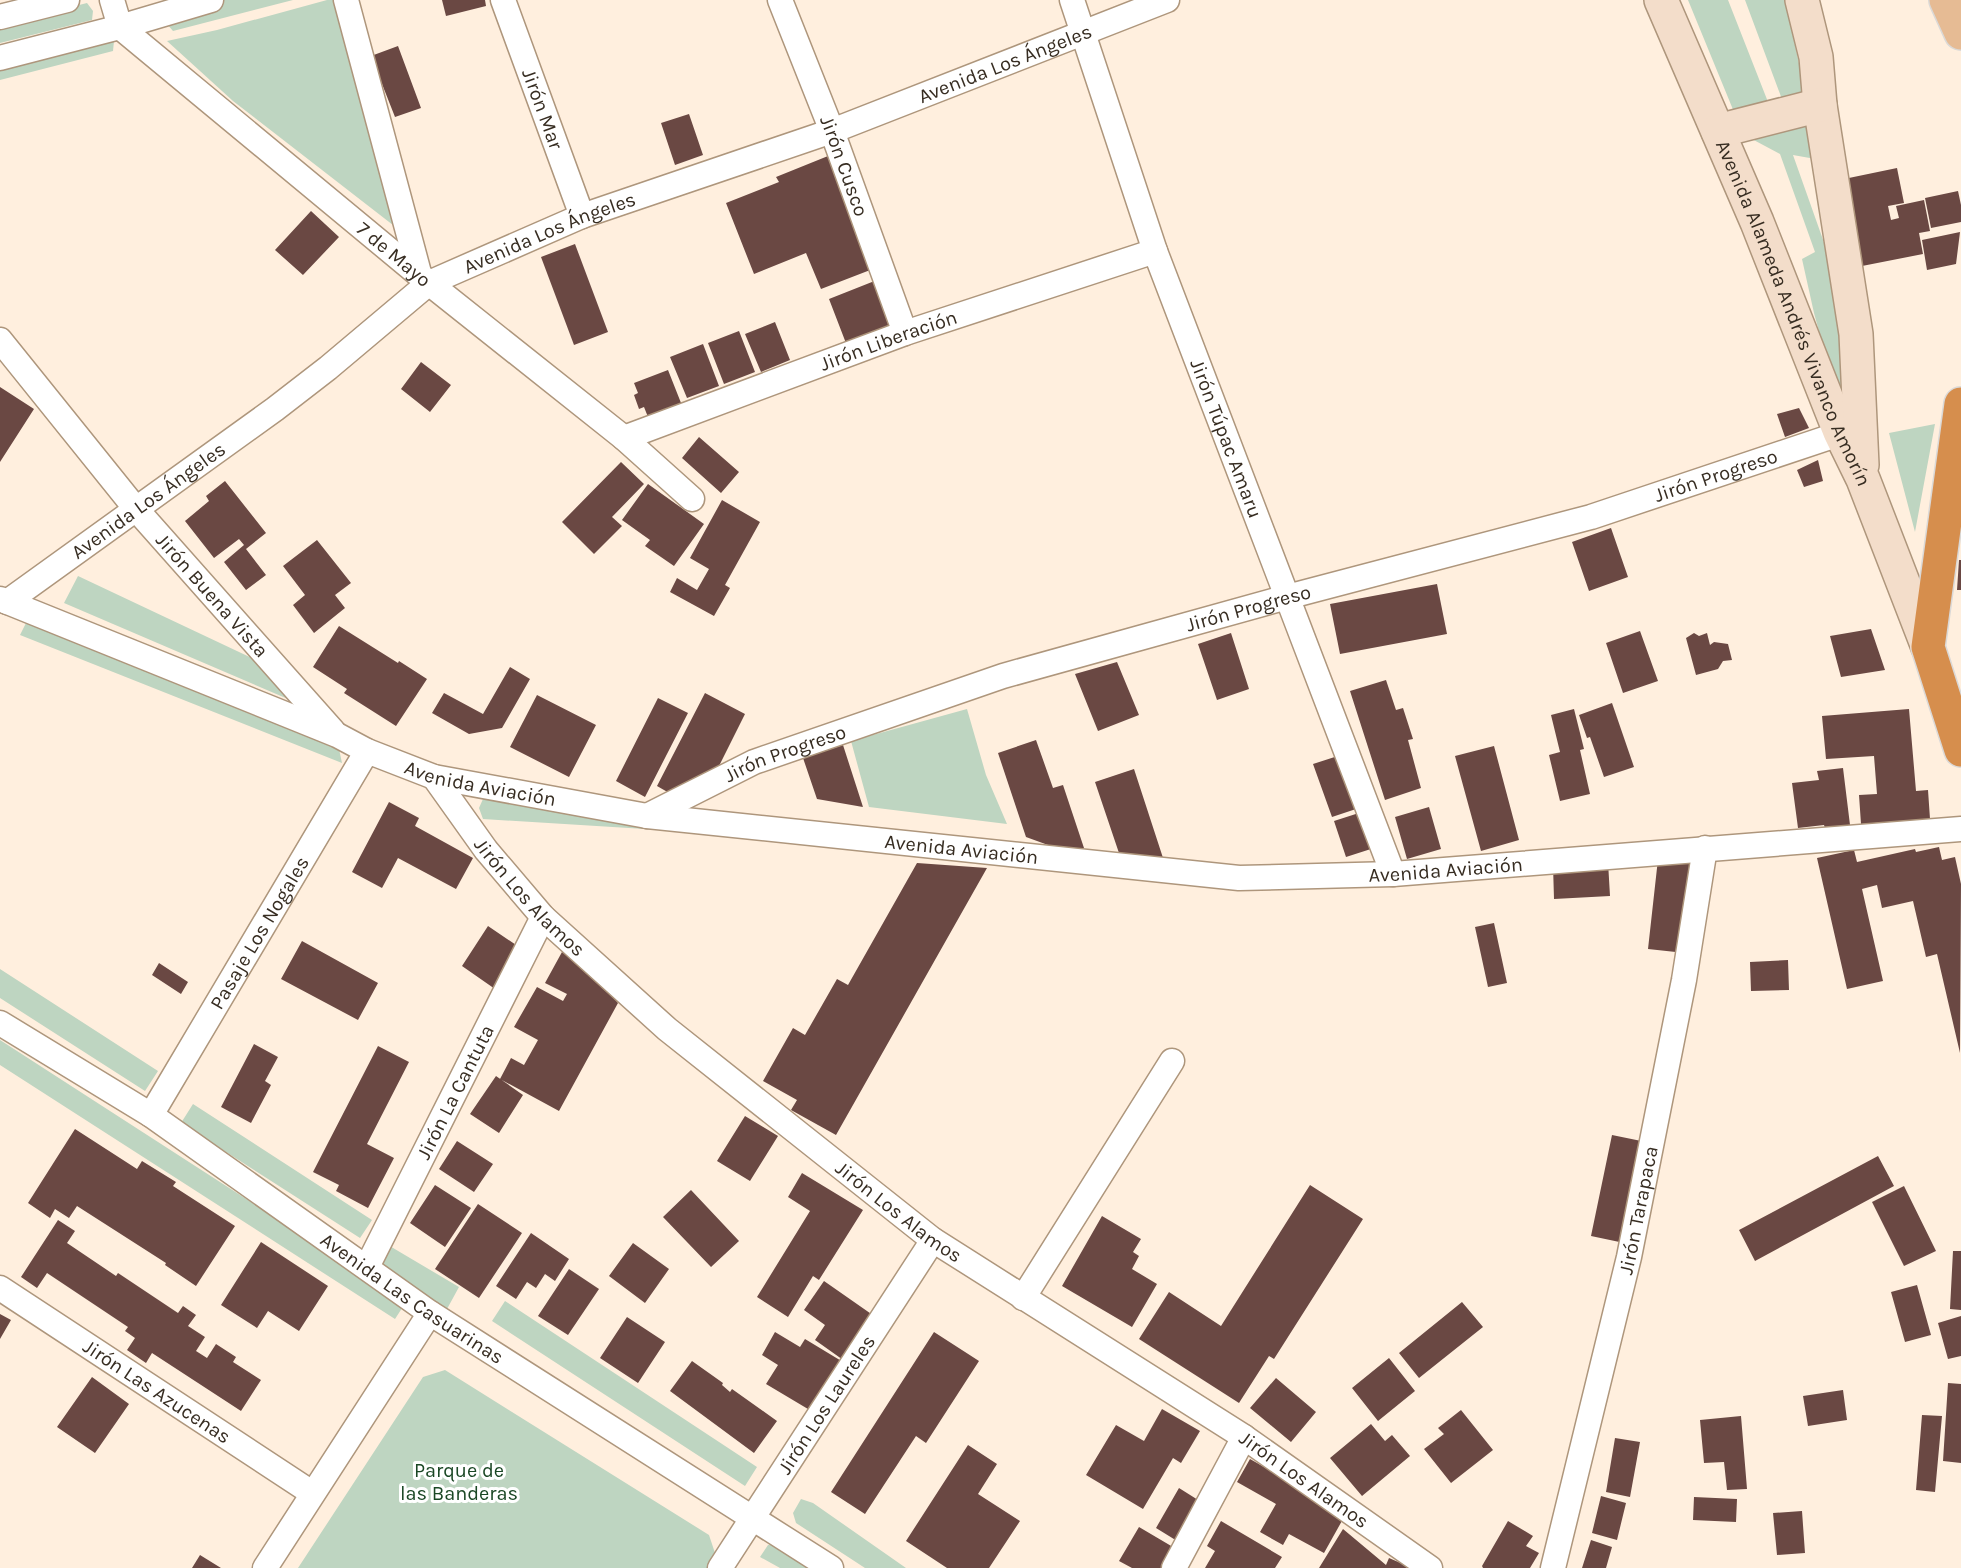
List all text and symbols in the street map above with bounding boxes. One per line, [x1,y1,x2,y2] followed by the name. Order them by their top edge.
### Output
[915,20,1095,108] street label: Avenida Los Ángeles
[517,66,568,153] street label: Jirón Mar
[815,112,873,219] street label: Jirón Cusco
[1711,137,1876,489] street label: Avenida Alameda Andrés Vivanco Amorín
[460,188,639,278] street label: Avenida Los Ángeles
[352,217,435,292] street label: 7 de Mayo
[817,306,960,376] street label: Jirón Liberación
[1185,356,1267,521] street label: Jirón Túpac Amaru
[67,438,230,564] street label: Avenida Los Ángeles
[1651,444,1781,507] street label: Jirón Progreso
[151,529,273,662] street label: Jirón Buena Vista
[1184,580,1313,637] street label: Jirón Progreso
[720,720,849,787] street label: Jirón Progreso
[401,756,558,811] street label: Avenida Aviación
[883,830,1039,869] street label: Avenida Aviación
[469,834,590,961] street label: Jirón Los Alamos
[205,852,314,1014] street label: Pasaje Los Nogales
[1368,853,1524,887] street label: Avenida Aviación
[412,1021,499,1163] street label: Jirón La Cantuta
[1614,1144,1663,1277] street label: Jirón Tarapaca
[831,1156,966,1267] street label: Jirón Los Alamos
[316,1228,508,1369] street label: Avenida Las Casuarinas
[773,1331,880,1479] street label: Jirón Los Laureles
[79,1335,235,1448] street label: Jirón Las Azucenas
[1235,1426,1373,1533] street label: Jirón Los Alamos
[400,1459,518,1505] park label: Parque de las Banderas

